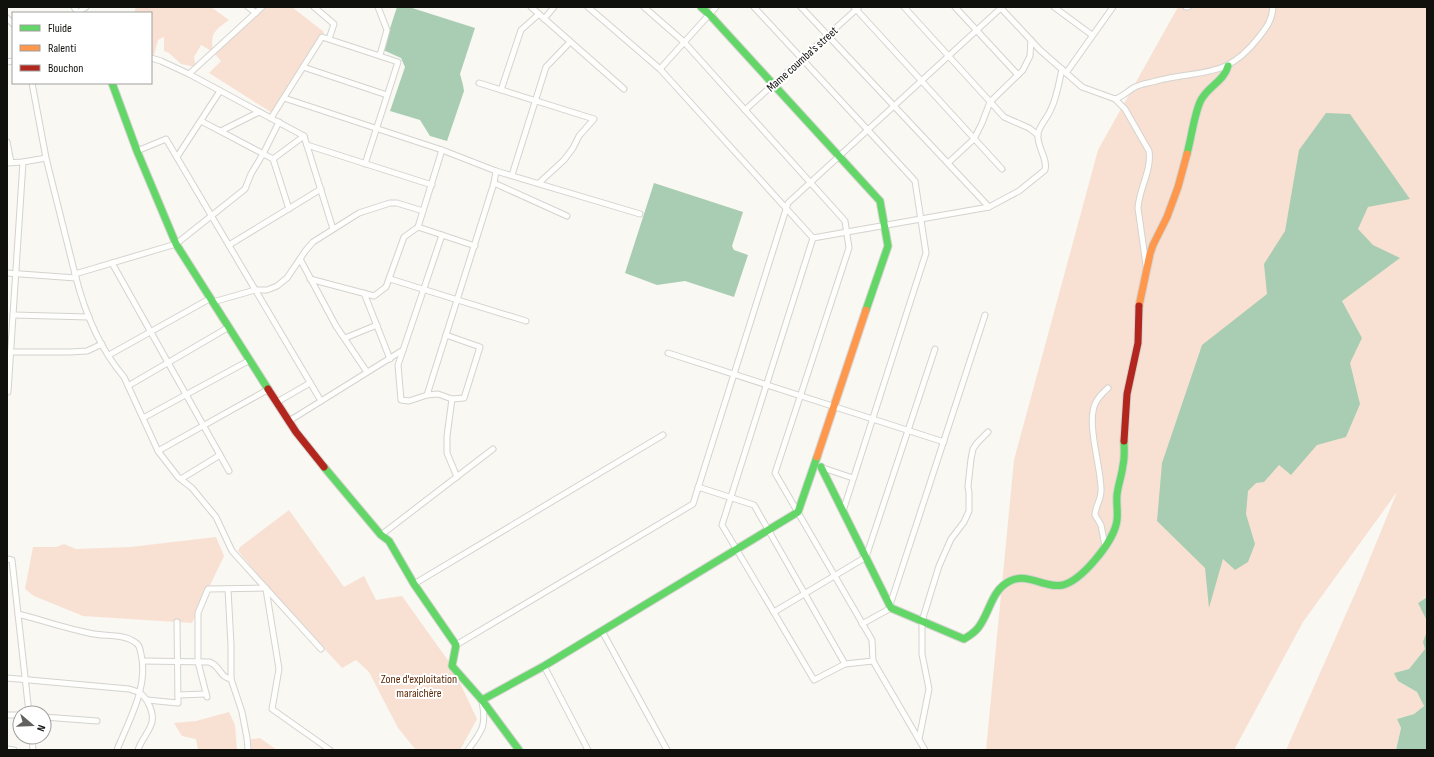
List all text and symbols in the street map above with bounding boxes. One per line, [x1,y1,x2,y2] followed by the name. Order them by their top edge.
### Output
[12,12,152,84] legend
[48,21,72,36] text: Fluide
[764,23,841,95] street label: Mame coumba's street
[48,41,76,56] text: Ralenti
[48,61,83,76] text: Bouchon
[381,672,457,701] park label: Zone d'exploitation maraichère
[12,705,52,745] north arrow
[34,723,48,733] text: N

